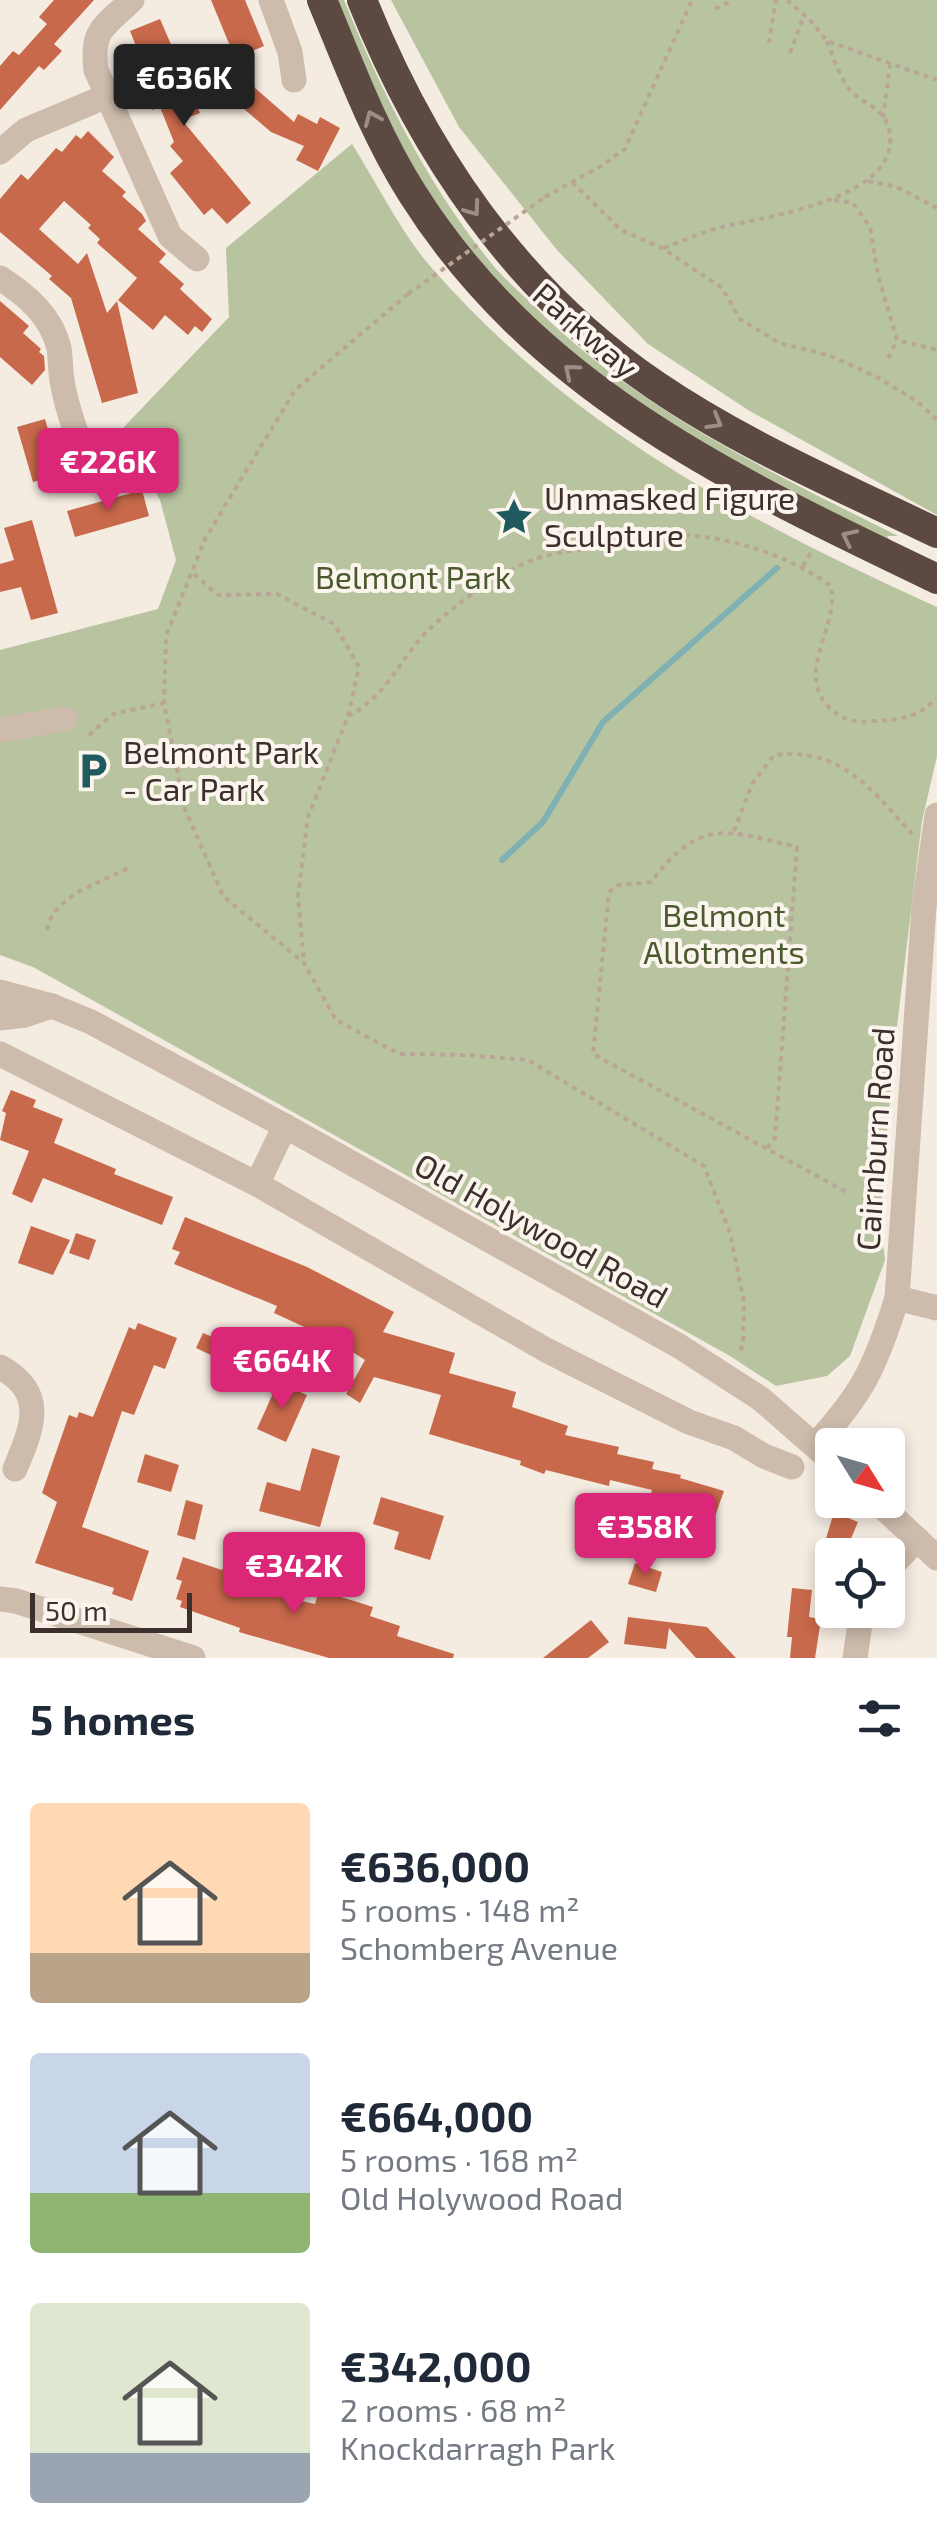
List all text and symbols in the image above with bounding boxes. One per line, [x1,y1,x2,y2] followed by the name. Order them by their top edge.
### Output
[114,44,254,129] pin: €636K
[136,57,232,95] text: €636K
[363,110,383,127] one-way arrow
[461,198,479,216] one-way arrow
[526,274,646,385] street label: Parkway
[564,364,583,382] one-way arrow
[704,410,722,429] one-way arrow
[38,428,178,513] pin: €226K
[60,441,156,479] text: €226K
[544,478,795,553] place label: Unmasked Figure Sculpture
[493,496,535,538] place icon: Unmasked Figure Sculpture
[841,529,859,549] one-way arrow
[315,557,511,595] park label: Belmont Park
[123,732,319,807] place label: Belmont Park - Car Park
[72,750,114,792] parking icon: Belmont Park - Car Park
[643,895,805,970] park label: Belmont Allotments
[847,1026,901,1252] street label: Cairnburn Road
[409,1144,675,1315] street label: Old Holywood Road
[212,1327,352,1412] pin: €664K
[233,1340,331,1378] text: €664K
[815,1428,905,1518] north arrow
[815,1428,905,1628] map controls
[575,1493,715,1578] pin: €358K
[597,1506,693,1544] text: €358K
[224,1532,364,1617] pin: €342K
[815,1538,905,1628] button: locate
[245,1545,343,1583] text: €342K
[30,1588,192,1632] scale bar
[45,1593,108,1627] text: 50 m
[852,1691,907,1746] icon: filters
[30,1693,195,1743] text: 5 homes
[340,1840,530,1890] text: €636,000
[110,1843,230,1963] icon: home
[340,1890,579,1928] text: 5 rooms · 148 m²
[340,1928,618,1966] text: Schomberg Avenue
[340,2090,533,2140] text: €664,000
[110,2093,230,2213] icon: home
[340,2140,578,2178] text: 5 rooms · 168 m²
[340,2178,623,2216] text: Old Holywood Road
[340,2340,532,2390] text: €342,000
[110,2343,230,2463] icon: home
[340,2390,566,2428] text: 2 rooms · 68 m²
[340,2428,615,2466] text: Knockdarragh Park

